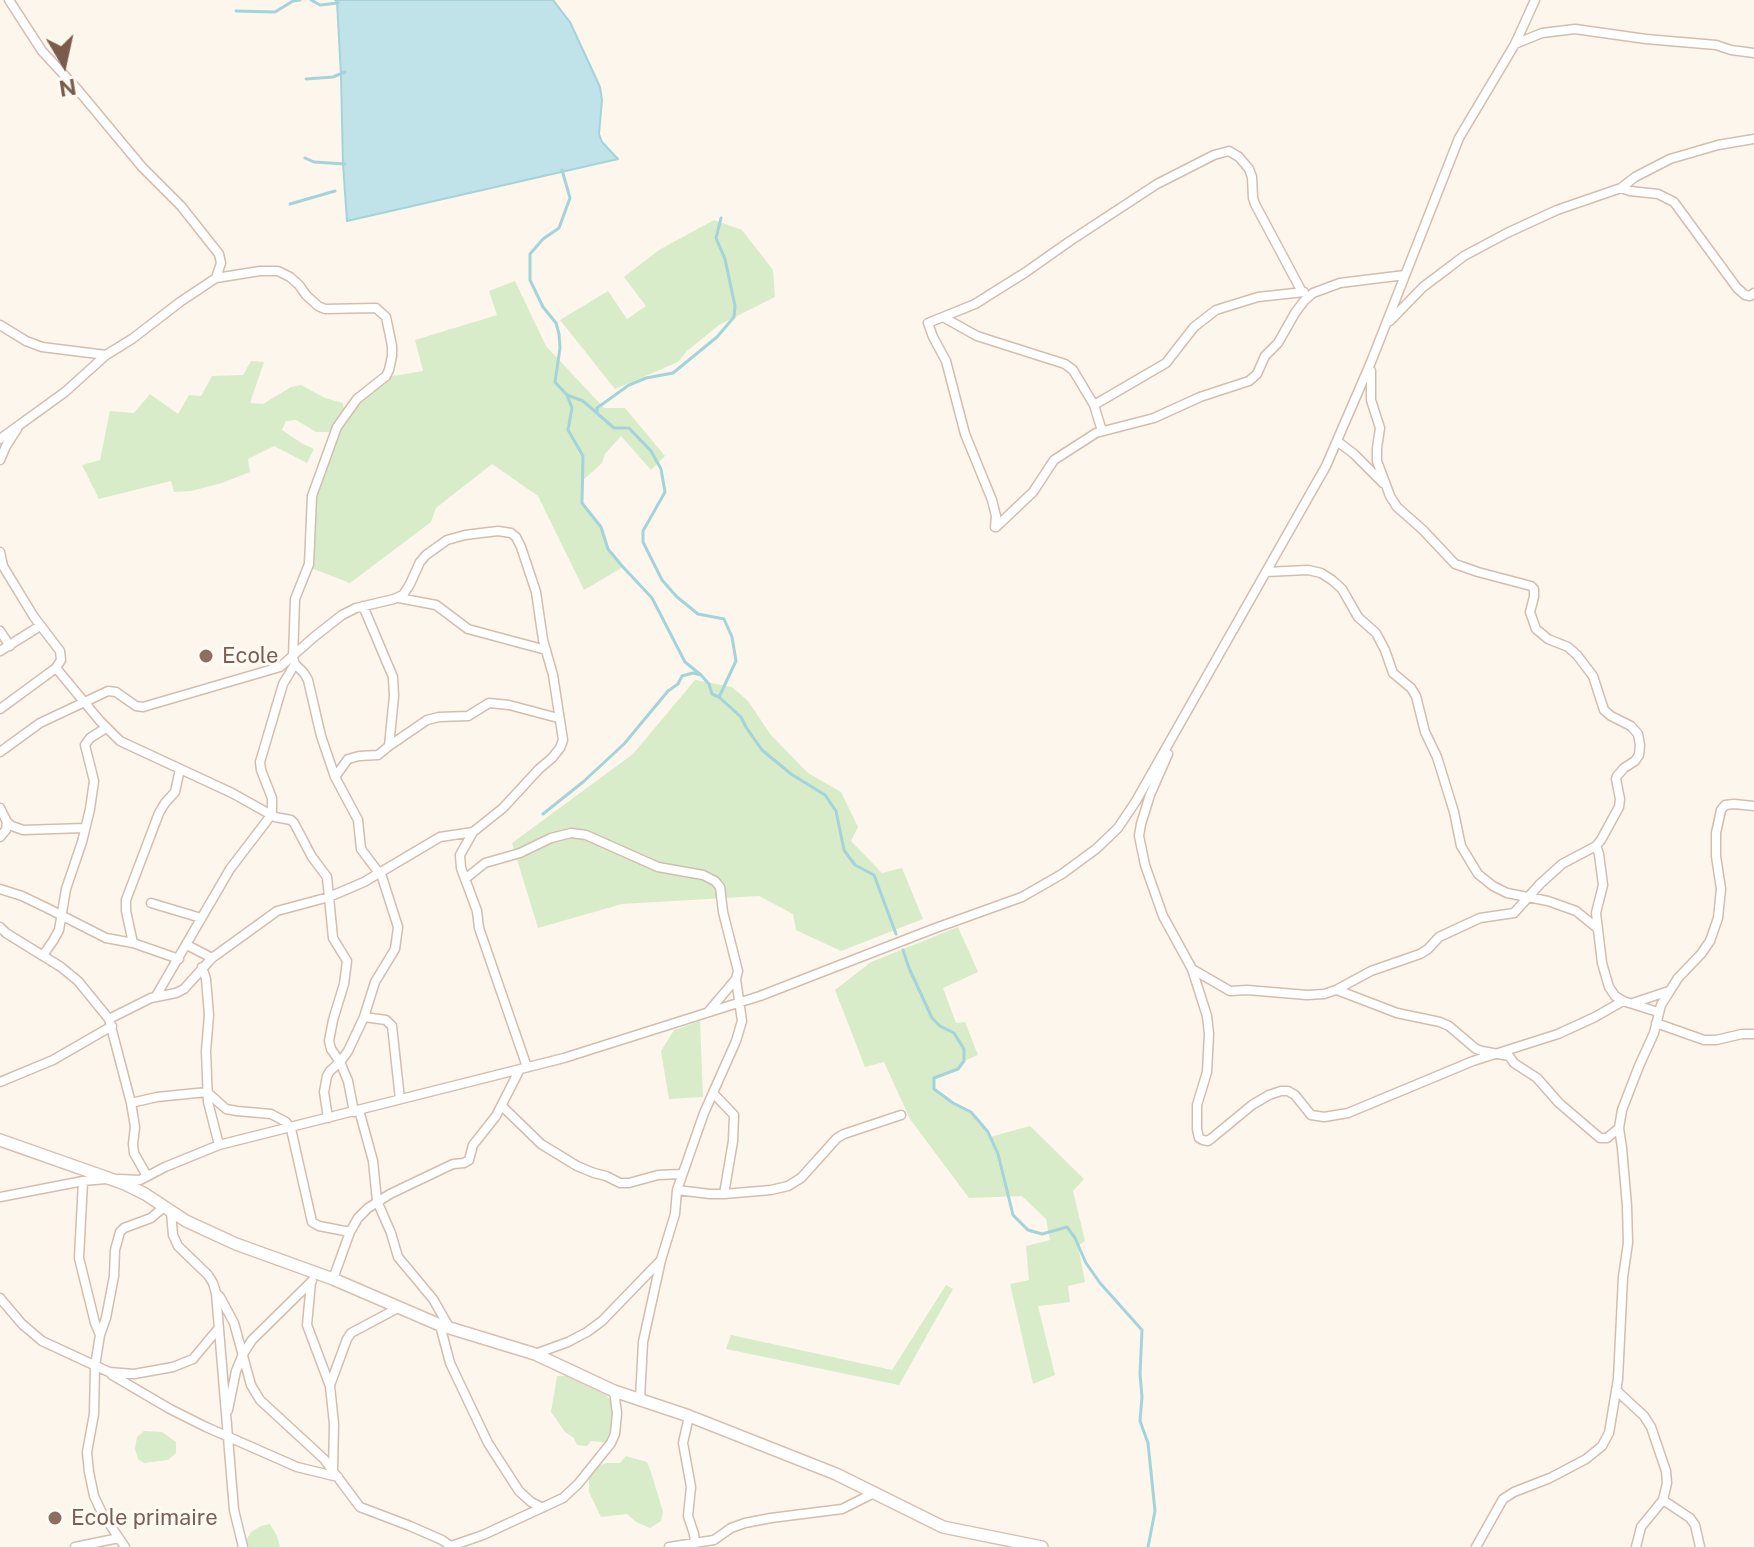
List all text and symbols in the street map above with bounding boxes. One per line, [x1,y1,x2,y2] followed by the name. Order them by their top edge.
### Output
[24,24,104,104] north arrow
[57,74,78,102] text: N
[222,643,278,669] place label: Ecole
[197,647,215,665] marker: Ecole
[71,1505,218,1531] place label: Ecole primaire
[46,1509,64,1527] marker: Ecole primaire

